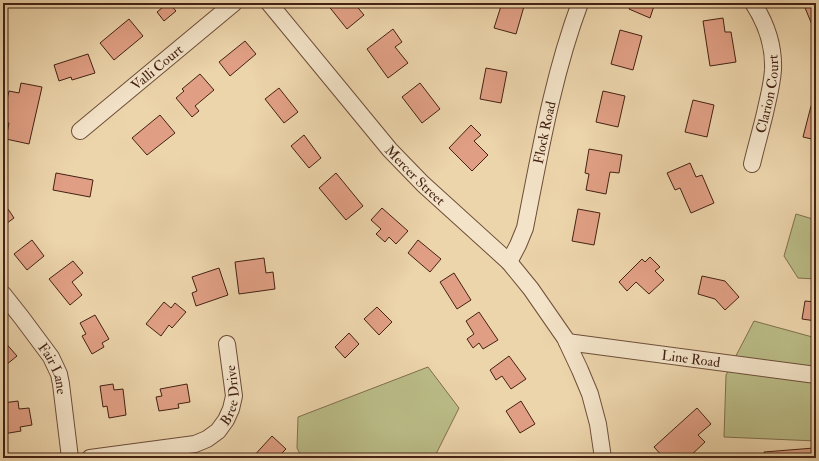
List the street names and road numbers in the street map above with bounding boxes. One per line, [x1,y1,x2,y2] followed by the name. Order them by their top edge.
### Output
[128,41,187,94] street label: Valli Court
[752,53,782,135] street label: Clarion Court
[530,99,560,165] street label: Flock Road
[381,142,449,209] street label: Mercer Street
[34,340,70,395] street label: Fair Lane
[660,347,721,371] street label: Line Road
[217,364,243,429] street label: Bree Drive

